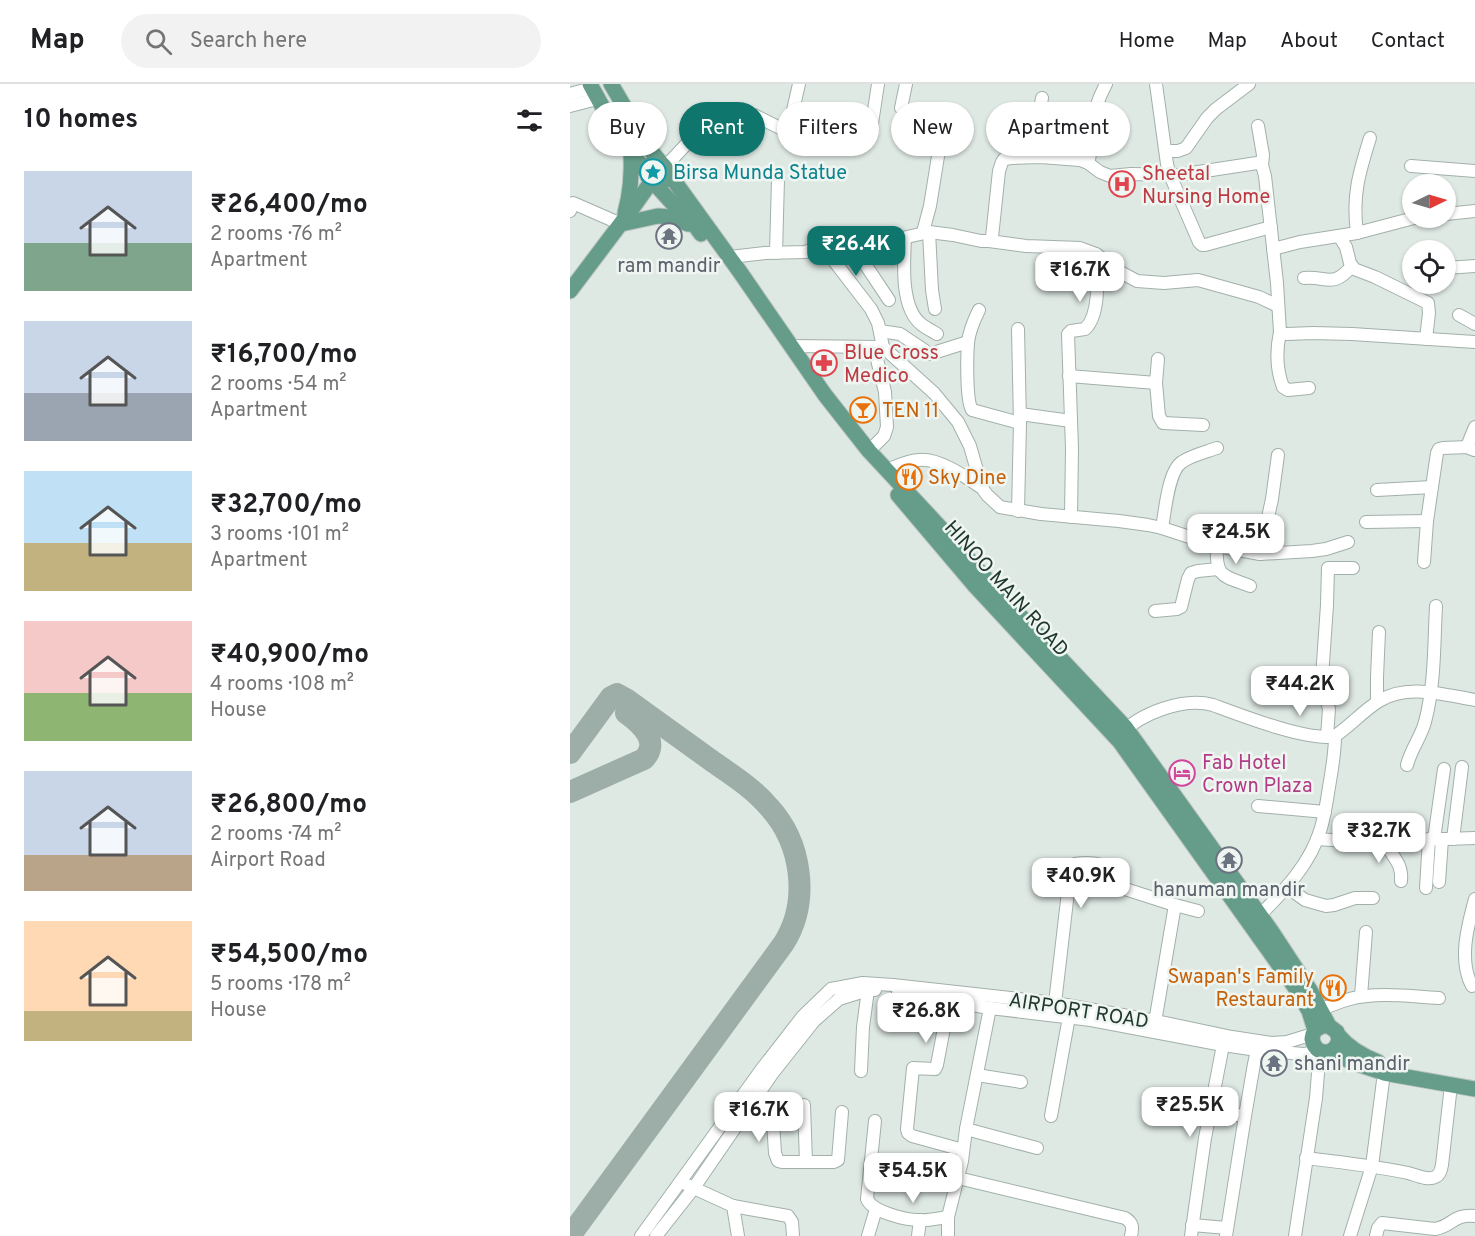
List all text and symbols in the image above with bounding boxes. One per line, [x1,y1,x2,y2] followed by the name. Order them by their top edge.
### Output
[121,14,541,68] search box
[30,23,85,59] text: Map
[142,25,175,58] icon: search
[190,28,307,55] text: Search here
[1119,28,1175,55] text: Home
[1208,28,1247,55] text: Map
[1280,28,1338,55] text: About
[1371,28,1445,55] text: Contact
[588,102,667,156] chip: Buy
[679,102,765,156] chip: Rent
[777,102,879,156] chip: Filters
[891,102,974,156] chip: New
[986,102,1130,156] chip: Apartment
[24,104,138,137] text: 10 homes
[513,104,546,137] icon: filters
[638,157,668,187] place icon: Birsa Munda Statue
[673,161,847,187] place label: Birsa Munda Statue
[1142,162,1270,211] place label: Sheetal Nursing Home
[1107,169,1137,199] hospital icon: Sheetal Nursing Home
[1402,174,1456,228] north arrow
[1402,174,1456,294] map controls
[210,189,368,222] text: ₹26,400/mo
[72,195,144,267] icon: home
[654,221,684,251] temple icon: ram mandir
[210,222,342,248] text: 2 rooms · 76 m²
[807,226,905,277] pin: ₹26.4K
[821,232,891,258] text: ₹26.4K
[1402,240,1456,294] button: locate
[210,248,308,274] text: Apartment
[1031,252,1129,303] pin: ₹16.7K
[617,254,721,280] place label: ram mandir
[1049,258,1111,284] text: ₹16.7K
[210,339,357,372] text: ₹16,700/mo
[844,341,939,390] place label: Blue Cross Medico
[72,345,144,417] icon: home
[809,348,839,378] pharmacy icon: Blue Cross Medico
[210,372,347,398] text: 2 rooms · 54 m²
[848,395,878,425] bar icon: TEN 11
[210,398,308,424] text: Apartment
[882,399,939,425] place label: TEN 11
[894,462,924,492] restaurant icon: Sky Dine
[928,466,1007,492] place label: Sky Dine
[210,489,362,522] text: ₹32,700/mo
[72,495,144,567] icon: home
[1187,514,1285,565] pin: ₹24.5K
[937,516,1074,663] street label: HINOO MAIN ROAD
[1201,520,1271,546] text: ₹24.5K
[210,522,349,548] text: 3 rooms · 101 m²
[210,548,308,574] text: Apartment
[210,639,369,672] text: ₹40,900/mo
[72,645,144,717] icon: home
[1251,666,1349,717] pin: ₹44.2K
[210,672,354,698] text: 4 rooms · 108 m²
[1265,672,1335,698] text: ₹44.2K
[210,698,266,724] text: House
[1202,751,1312,800] place label: Fab Hotel Crown Plaza
[1167,758,1197,788] hotel icon: Fab Hotel Crown Plaza
[210,789,367,822] text: ₹26,800/mo
[72,795,144,867] icon: home
[1330,813,1428,864] pin: ₹32.7K
[1347,819,1411,845] text: ₹32.7K
[210,822,341,848] text: 2 rooms · 74 m²
[1214,845,1244,875] temple icon: hanuman mandir
[210,848,326,874] text: Airport Road
[1032,858,1130,909] pin: ₹40.9K
[1046,864,1116,890] text: ₹40.9K
[1153,878,1305,904] place label: hanuman mandir
[210,939,368,972] text: ₹54,500/mo
[72,945,144,1017] icon: home
[1168,965,1314,1014] place label: Swapan's Family Restaurant
[210,972,351,998] text: 5 rooms · 178 m²
[1318,973,1348,1003] restaurant icon: Swapan's Family Restaurant
[1007,988,1151,1036] street label: AIRPORT ROAD
[877,993,975,1044] pin: ₹26.8K
[210,998,266,1024] text: House
[891,999,961,1025] text: ₹26.8K
[1259,1048,1289,1078] temple icon: shani mandir
[1294,1052,1410,1078] place label: shani mandir
[1141,1087,1239,1138] pin: ₹25.5K
[710,1092,808,1143] pin: ₹16.7K
[1156,1093,1224,1119] text: ₹25.5K
[728,1098,790,1124] text: ₹16.7K
[864,1153,962,1204] pin: ₹54.5K
[878,1159,948,1185] text: ₹54.5K

